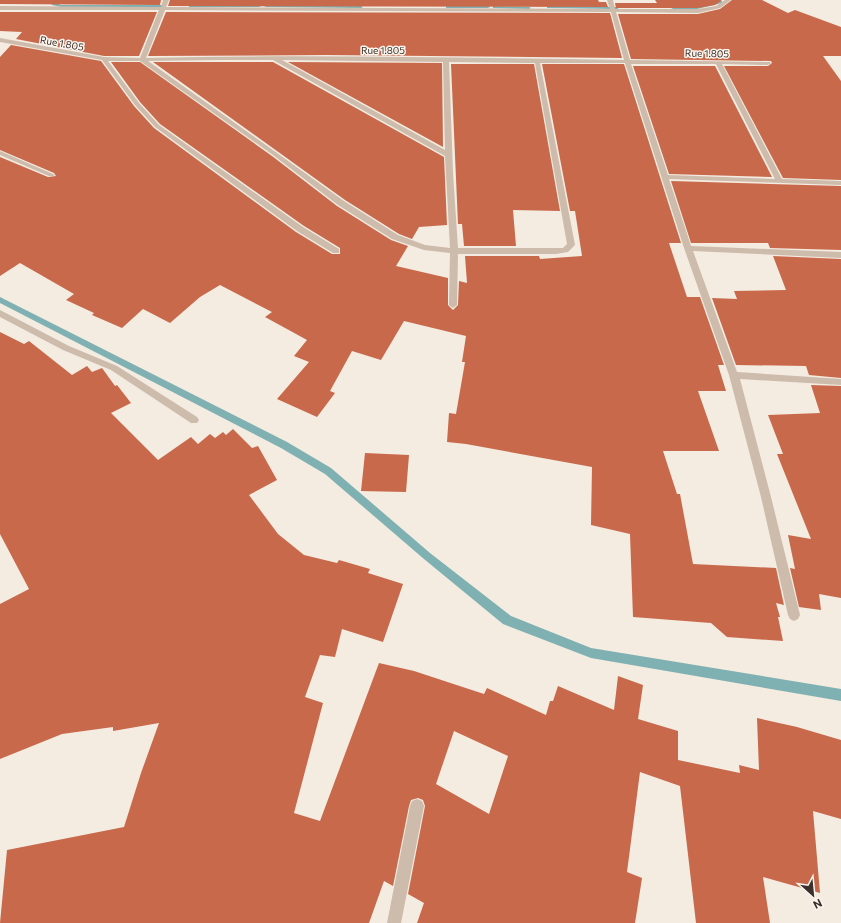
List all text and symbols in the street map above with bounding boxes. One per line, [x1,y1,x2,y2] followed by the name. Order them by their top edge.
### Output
[39,33,85,53] street label: Rue 1.805
[361,44,405,56] street label: Rue 1.805
[685,47,729,59] street label: Rue 1.805
[793,875,833,915] north arrow
[811,897,824,912] text: N

